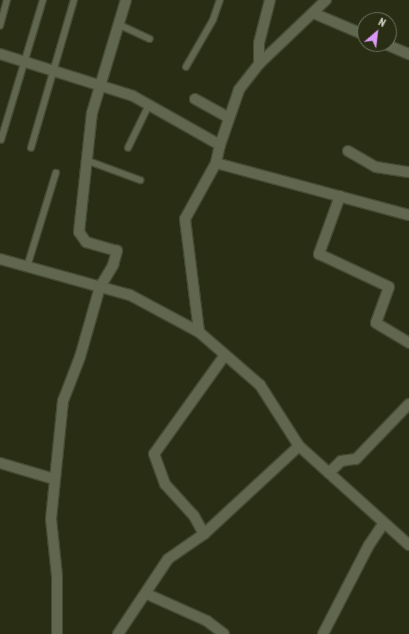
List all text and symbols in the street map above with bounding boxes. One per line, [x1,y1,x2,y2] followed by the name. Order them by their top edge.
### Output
[357,12,397,52] north arrow
[376,15,388,30] text: N

